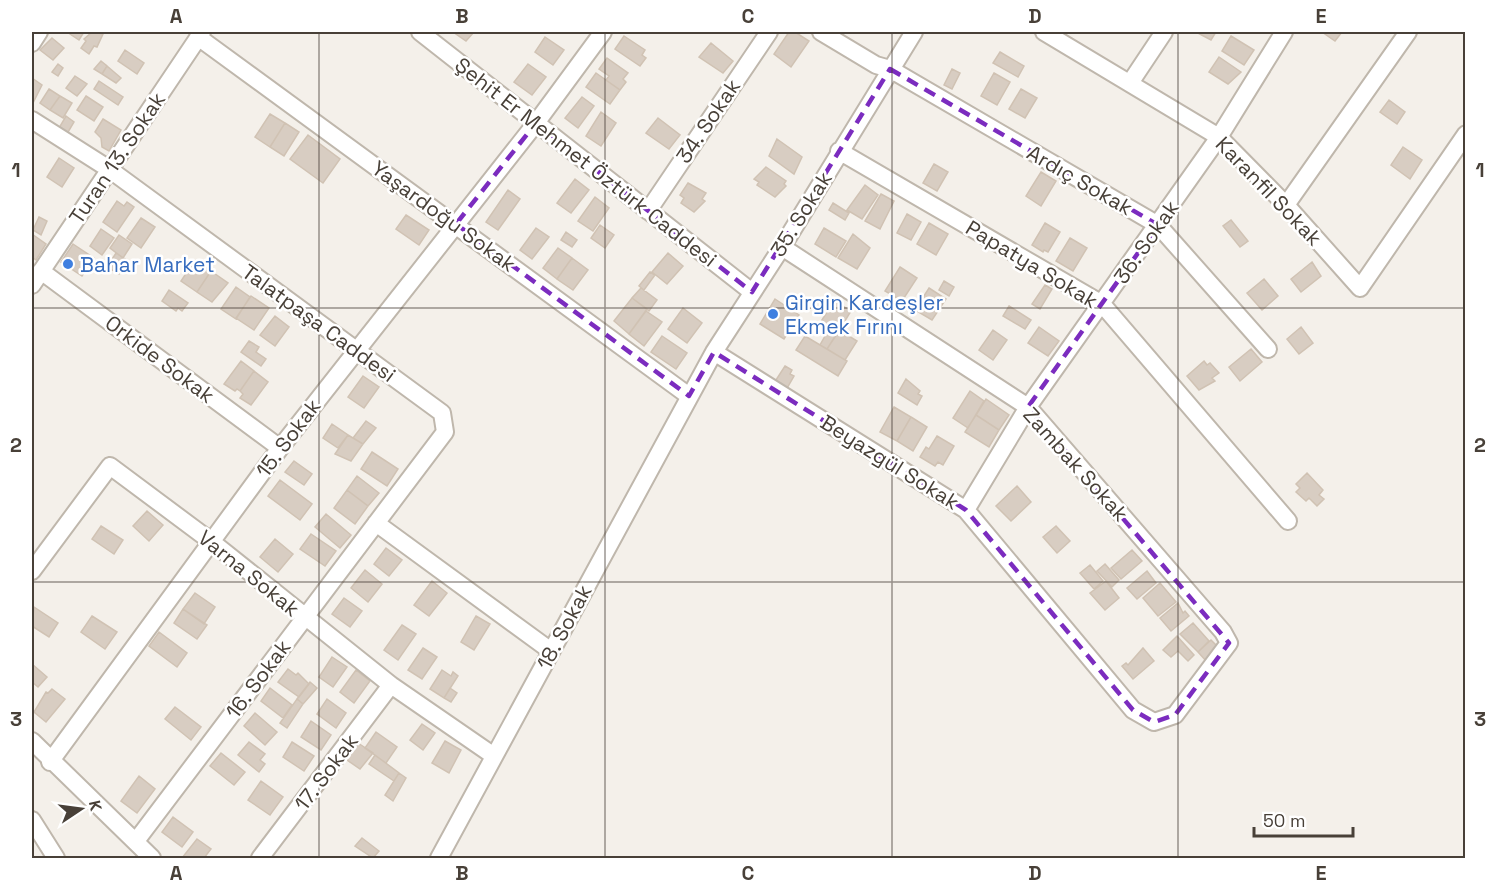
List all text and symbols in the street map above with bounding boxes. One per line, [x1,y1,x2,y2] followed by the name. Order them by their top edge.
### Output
[170,3,183,29] text: A
[455,3,469,29] text: B
[742,3,755,29] text: C
[1028,3,1042,29] text: D
[1315,3,1327,29] text: E
[450,51,722,273] street label: Şehit Er Mehmet Öztürk Caddesi
[670,74,746,168] street label: 34. Sokak
[63,87,171,229] street label: Turan 13. Sokak
[1210,131,1328,251] street label: Karanfil Sokak
[1022,139,1138,221] street label: Ardıç Sokak
[366,154,522,278] street label: Yaşardoğu Sokak
[11,157,21,183] text: 1
[1475,157,1485,183] text: 1
[764,166,838,262] street label: 35. Sokak
[1107,195,1185,289] street label: 36. Sokak
[961,214,1103,314] street label: Papatya Sokak
[80,251,215,278] place label: Bahar Market
[61,257,75,271] marker: Bahar Market
[237,258,401,388] street label: Talatpaşa Caddesi
[785,289,943,340] place label: Girgin Kardeşler Ekmek Fırını
[766,307,780,321] marker: Girgin Kardeşler Ekmek Fırını
[100,309,220,409] street label: Orkide Sokak
[250,393,326,483] street label: 15. Sokak
[1018,401,1134,527] street label: Zambak Sokak
[815,408,965,516] street label: Beyazgül Sokak
[10,432,22,458] text: 2
[1474,432,1486,458] text: 2
[193,524,305,622] street label: Varna Sokak
[530,580,598,674] street label: 18. Sokak
[220,634,296,724] street label: 16. Sokak
[10,706,22,732] text: 3
[1474,706,1486,732] text: 3
[288,728,364,816] street label: 17. Sokak
[51,779,111,839] north arrow
[84,798,106,813] text: K
[1254,800,1353,838] scale bar
[1263,809,1305,832] text: 50 m
[170,860,183,886] text: A
[455,860,469,886] text: B
[742,860,755,886] text: C
[1028,860,1042,886] text: D
[1315,860,1327,886] text: E

